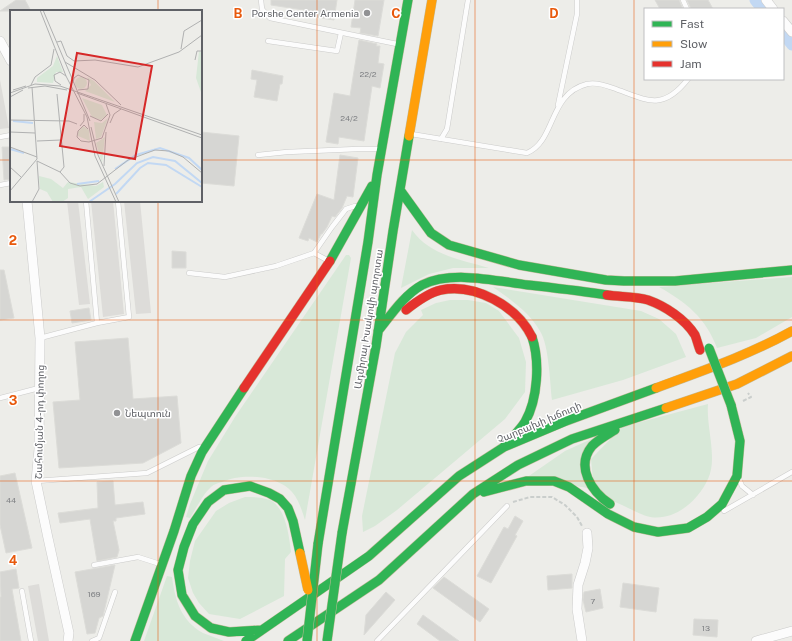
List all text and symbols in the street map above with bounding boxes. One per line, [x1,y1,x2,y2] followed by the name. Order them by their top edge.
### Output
[234,6,243,21] text: B
[391,6,401,21] text: C
[549,6,559,21] text: D
[251,7,359,19] place label: Porshe Center Armenia
[362,8,372,18] marker: Porshe Center Armenia
[644,8,784,80] legend
[10,10,202,202] inset map
[680,17,705,31] text: Fast
[680,37,708,51] text: Slow
[680,57,702,71] text: Jam
[359,69,377,79] house number: 22/2
[340,113,358,123] house number: 24/2
[9,233,17,248] text: 2
[351,248,385,390] street label: Ադմիրալ Իսակովի պողոտա
[32,365,46,479] street label: Շահումյան 4-րդ փողոց
[9,393,18,408] text: 3
[495,399,583,445] street label: Չարբախի խճուղի
[125,407,171,419] place label: Նեպտուն
[112,408,122,418] marker: Նեպտուն
[6,495,16,505] house number: 44
[9,553,18,568] text: 4
[87,589,101,599] house number: 169
[591,596,596,606] house number: 7
[702,623,710,633] house number: 13

